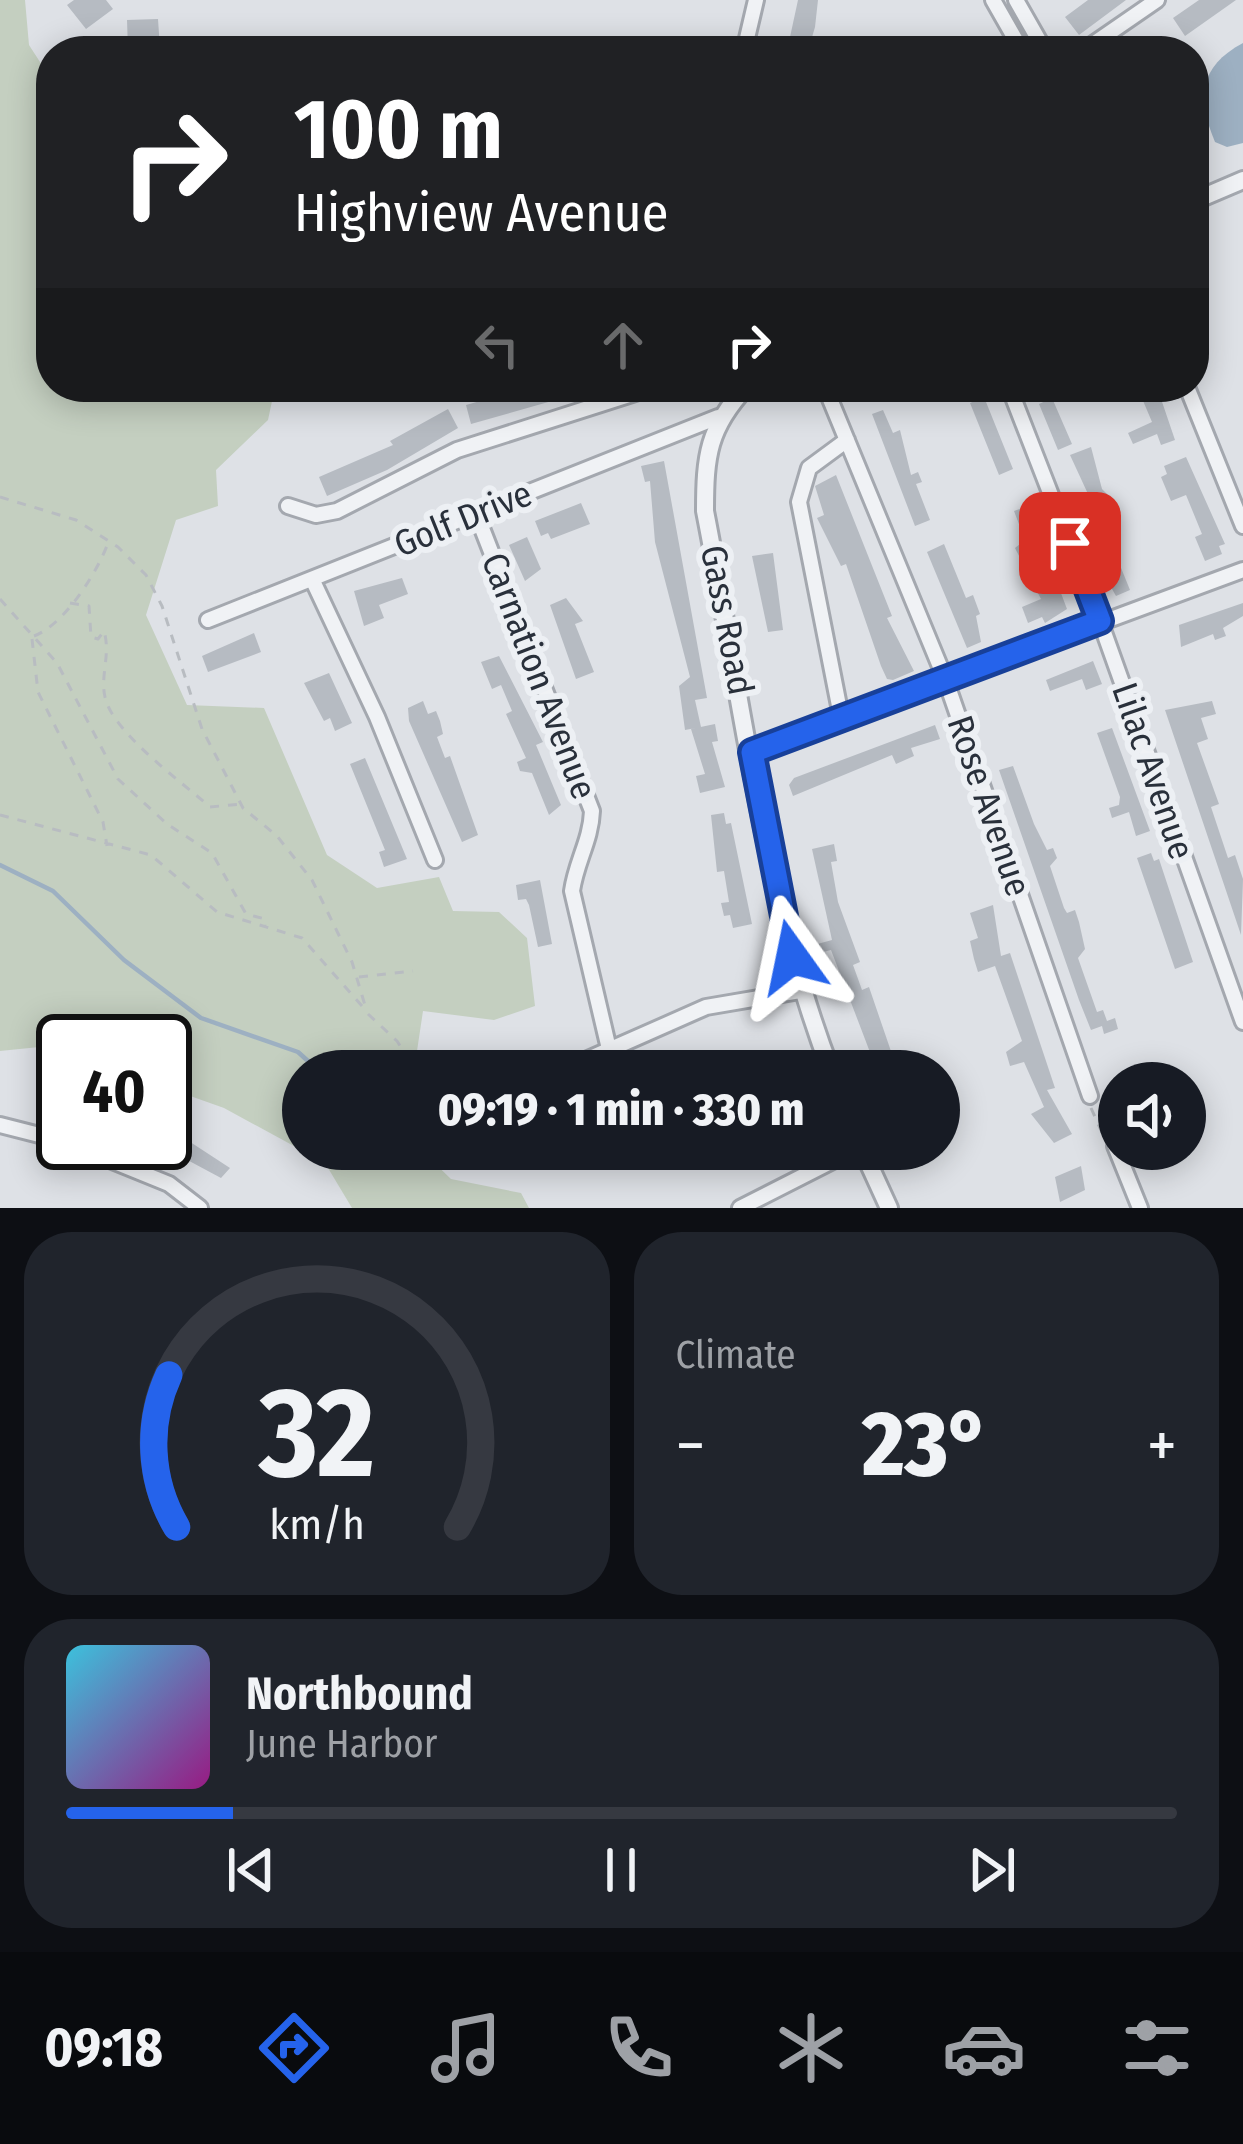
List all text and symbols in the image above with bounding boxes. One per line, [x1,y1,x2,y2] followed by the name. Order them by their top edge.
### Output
[294,79,503,180] text: 100 m
[96,84,252,240] icon: right
[294,181,668,245] text: Highview Avenue
[464,312,530,378] icon: left
[590,312,656,378] icon: ahead
[716,312,782,378] icon: right
[388,471,538,567] street label: Golf Drive
[1019,492,1121,594] pin
[1037,510,1103,576] icon: arrive
[691,541,763,699] street label: Gass Road
[472,547,606,805] street label: Carnation Avenue
[1102,677,1204,865] street label: Lilac Avenue
[938,710,1040,902] street label: Rose Avenue
[729,894,855,1020] position arrow
[36,1014,192,1170] speed limit sign: 40
[1098,1062,1206,1170] map controls
[1098,1062,1206,1170] button: sound
[438,1083,804,1137] text: 09:19 · 1 min · 330 m
[676,1332,796,1378] text: Climate
[258,1359,375,1509] text: 32
[862,1391,990,1499] text: 23°
[676,1406,705,1485] text: −
[1147,1406,1177,1485] text: +
[269,1498,365,1549] text: km/h
[246,1667,473,1721] text: Northbound
[246,1721,437,1767] text: June Harbor
[218,1837,284,1903] icon: previous
[588,1837,654,1903] icon: pause
[959,1837,1025,1903] icon: next
[252,2006,336,2090] icon: directions
[424,2006,508,2090] icon: music
[597,2006,681,2090] icon: phone
[769,2006,853,2090] icon: climate
[942,2006,1026,2090] icon: car
[1115,2006,1199,2090] icon: filters
[44,2016,163,2080] text: 09:18

